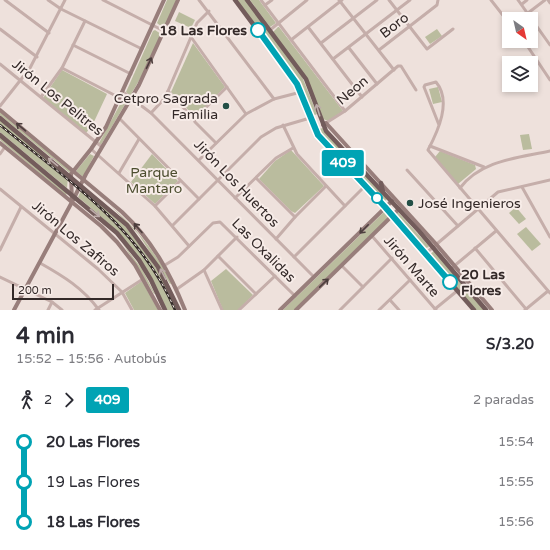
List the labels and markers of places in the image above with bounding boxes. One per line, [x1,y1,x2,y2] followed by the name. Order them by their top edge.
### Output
[159,22,247,39] place label: 18 Las Flores
[250,22,266,38] marker: 18 Las Flores
[114,90,218,123] place label: Cetpro Sagrada Familia
[221,101,231,111] marker: Cetpro Sagrada Familia
[371,192,383,204] unlabelled marker
[418,195,521,212] place label: José Ingenieros
[405,198,415,208] marker: José Ingenieros
[461,266,505,299] place label: 20 Las Flores
[442,274,458,290] marker: 20 Las Flores

